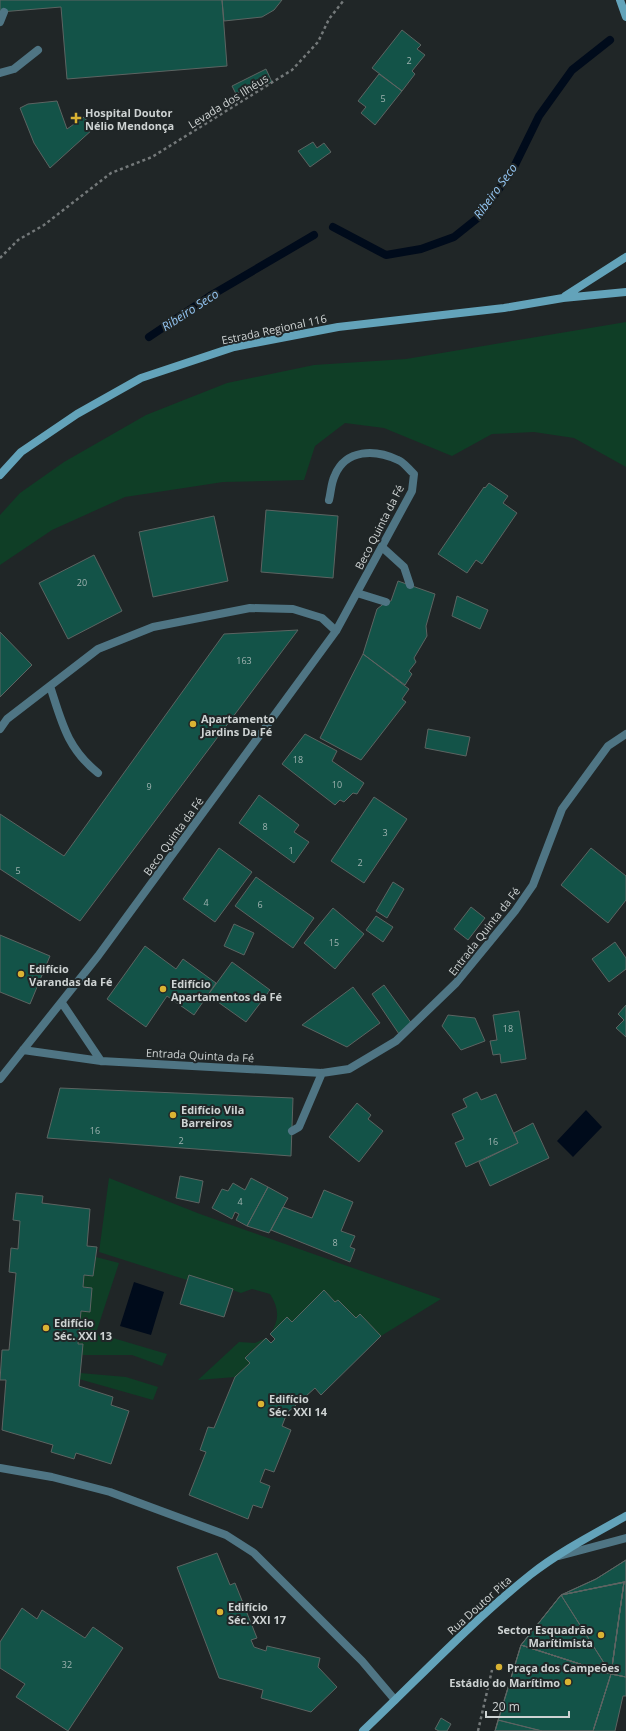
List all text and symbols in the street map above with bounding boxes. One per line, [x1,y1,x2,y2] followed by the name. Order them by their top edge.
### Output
[406,54,412,67] house number: 2
[185,70,271,132] street label: Levada dos Ilhéus
[380,92,386,105] house number: 5
[85,105,174,133] place label: Hospital Doutor Nélio Mendonça
[70,112,82,124] marker: Hospital Doutor Nélio Mendonça
[469,160,521,222] water label: Ribeiro Seco
[158,285,222,335] water label: Ribeiro Seco
[220,311,328,347] street label: Estrada Regional 116
[351,482,407,572] street label: Beco Quinta da Fé
[77,576,87,589] house number: 20
[236,654,252,667] house number: 163
[200,711,275,739] place label: Apartamento Jardins Da Fé
[188,719,198,729] marker: Apartamento Jardins Da Fé
[293,753,303,766] house number: 18
[332,778,342,791] house number: 10
[146,780,152,793] house number: 9
[140,794,206,878] street label: Beco Quinta da Fé
[262,820,268,833] house number: 8
[382,826,388,839] house number: 3
[288,844,294,857] house number: 1
[357,856,363,869] house number: 2
[15,864,21,877] house number: 5
[445,884,523,978] street label: Entrada Quinta da Fé
[203,896,209,909] house number: 4
[257,898,263,911] house number: 6
[329,936,339,949] house number: 15
[29,961,113,989] place label: Edifício Varandas da Fé
[16,969,26,979] marker: Edifício Varandas da Fé
[171,976,283,1004] place label: Edifício Apartamentos da Fé
[158,984,168,994] marker: Edifício Apartamentos da Fé
[503,1022,513,1035] house number: 18
[146,1045,254,1065] street label: Entrada Quinta da Fé
[181,1102,244,1130] place label: Edifício Vila Barreiros
[168,1110,178,1120] marker: Edifício Vila Barreiros
[90,1124,100,1137] house number: 16
[178,1134,184,1147] house number: 2
[488,1135,498,1148] house number: 16
[237,1195,243,1208] house number: 4
[332,1236,338,1249] house number: 8
[54,1315,112,1343] place label: Edifício Séc. XXI 13
[41,1323,51,1333] marker: Edifício Séc. XXI 13
[269,1391,328,1419] place label: Edifício Séc. XXI 14
[256,1399,266,1409] marker: Edifício Séc. XXI 14
[444,1572,514,1638] street label: Rua Doutor Pita
[228,1599,286,1627] place label: Edifício Séc. XXI 17
[215,1607,225,1617] marker: Edifício Séc. XXI 17
[497,1622,593,1650] place label: Sector Esquadrão Marítimista
[596,1630,606,1640] marker: Sector Esquadrão Marítimista
[62,1658,72,1671] house number: 32
[507,1660,620,1675] place label: Praça dos Campeões
[494,1662,504,1672] marker: Praça dos Campeões
[449,1675,560,1690] place label: Estádio do Marítimo
[563,1677,573,1687] marker: Estádio do Marítimo
[486,1693,569,1719] scale bar
[492,1698,520,1715] text: 20 m

